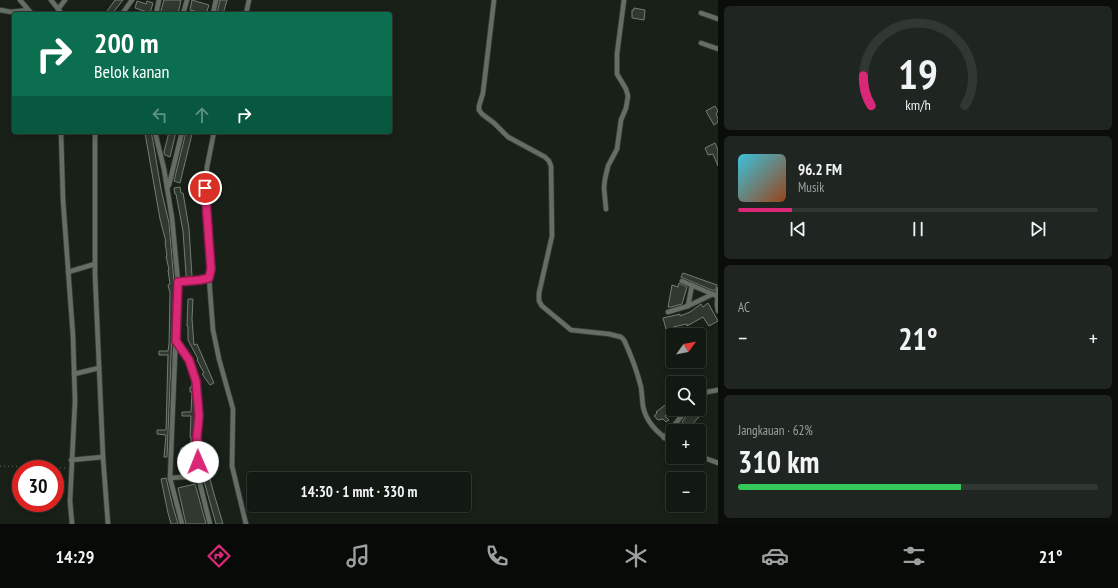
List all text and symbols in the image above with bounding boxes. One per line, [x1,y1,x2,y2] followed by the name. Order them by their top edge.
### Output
[94,24,158,61] text: 200 m
[28,28,80,80] icon: right
[898,47,938,100] text: 19
[94,60,169,83] text: Belok kanan
[905,94,931,113] text: km/h
[149,104,171,126] icon: left
[191,104,213,126] icon: ahead
[233,104,255,126] icon: right
[798,160,842,179] text: 96.2 FM
[188,171,222,205] pin
[194,177,216,199] icon: arrive
[798,179,824,196] text: Musik
[787,218,809,240] icon: previous
[907,218,929,240] icon: pause
[1027,218,1049,240] icon: next
[738,299,750,316] text: AC
[898,319,938,358] text: 21°
[738,324,747,352] text: −
[1089,324,1098,352] text: +
[666,328,706,368] north arrow
[666,328,706,512] map controls
[666,376,706,416] button: search
[738,422,813,439] text: Jangkauan · 62%
[666,424,706,464] button: +
[177,441,219,483] position arrow
[738,442,819,481] text: 310 km
[12,460,64,512] speed limit sign: 30
[666,472,706,512] button: −
[301,482,417,501] text: 14:30 · 1 mnt · 330 m
[205,542,233,570] icon: directions
[344,542,372,570] icon: music
[483,542,511,570] icon: phone
[622,542,650,570] icon: climate
[761,542,789,570] icon: car
[900,542,928,570] icon: filters
[55,545,94,568] text: 14:29
[1039,545,1063,568] text: 21°

